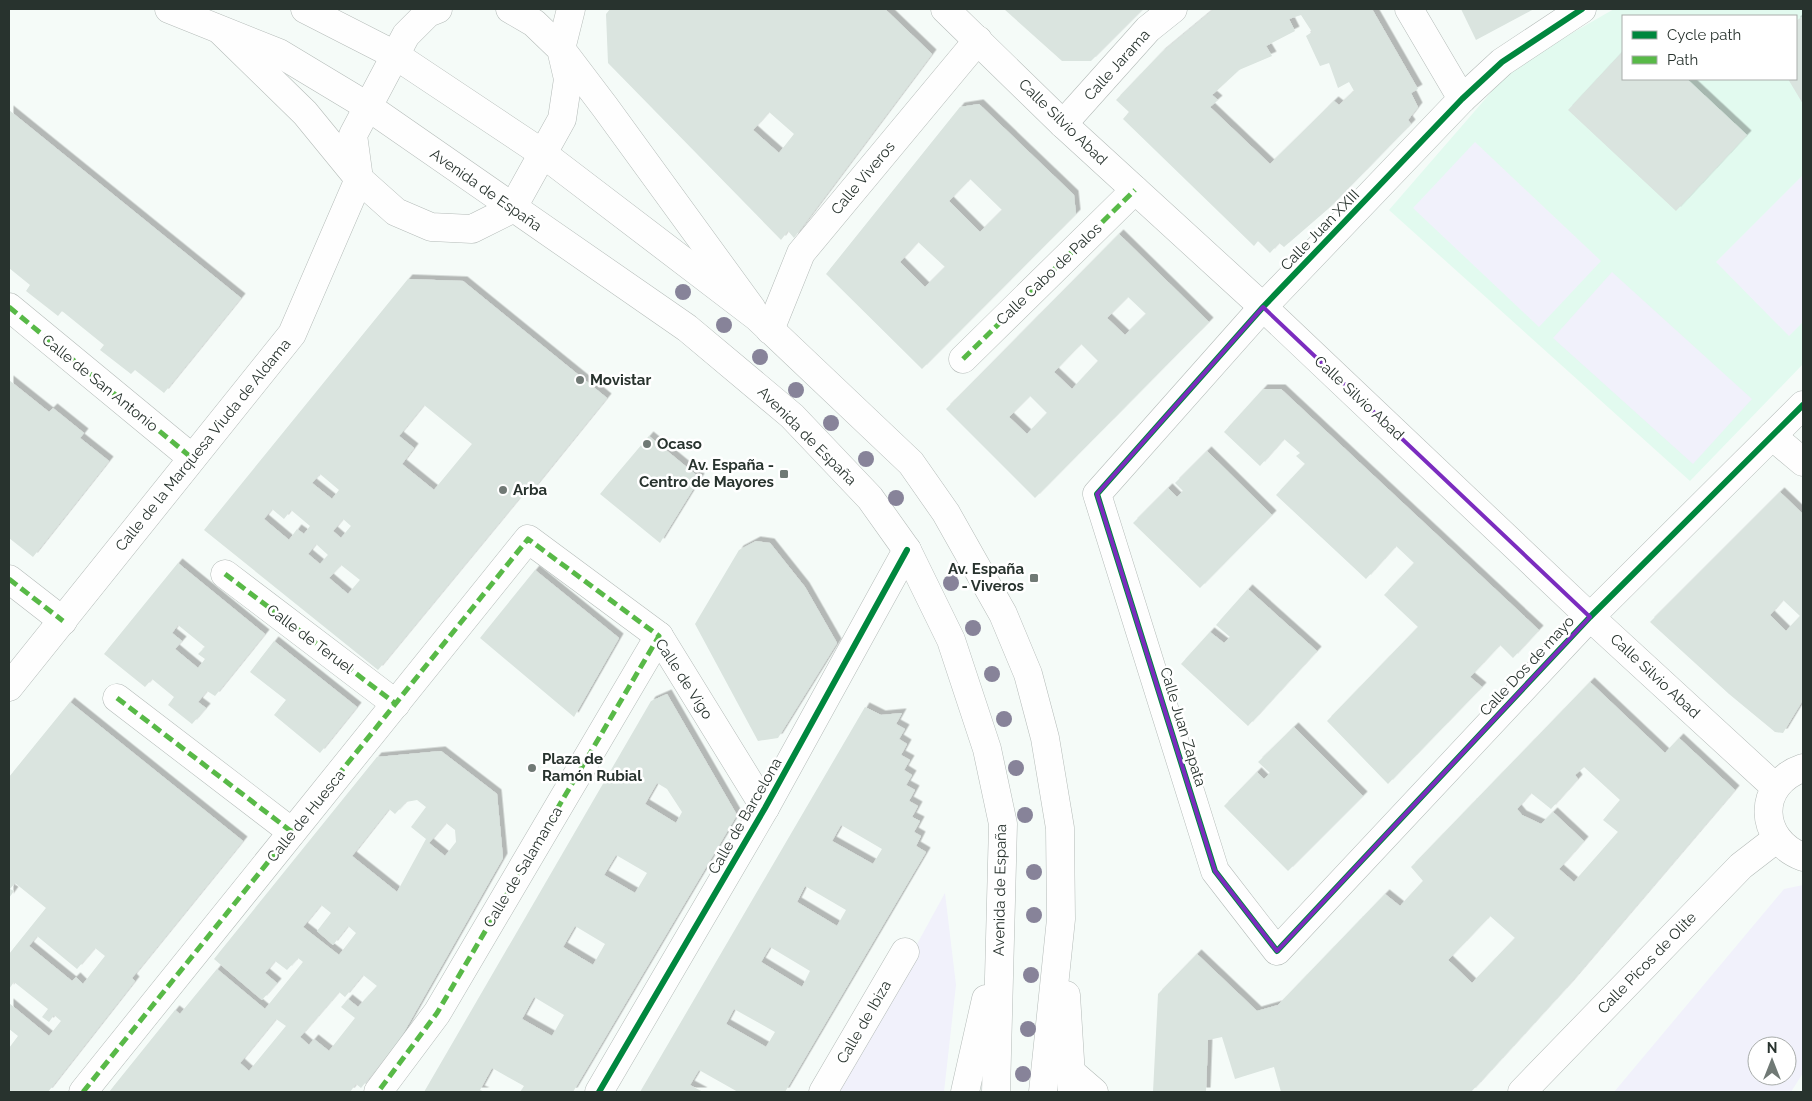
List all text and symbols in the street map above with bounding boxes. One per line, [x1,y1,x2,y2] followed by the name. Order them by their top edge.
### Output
[1622,15,1797,80] legend
[1080,26,1154,104] street label: Calle Jarama
[1667,26,1741,44] text: Cycle path
[1667,51,1698,69] text: Path
[1015,75,1111,169] street label: Calle Silvio Abad
[827,138,899,218] street label: Calle Viveros
[427,145,545,235] street label: Avenida de España
[1277,186,1363,274] street label: Calle Juan XXIII
[993,219,1105,329] street label: Calle Cabo de Palos
[38,331,162,435] street label: Calle de San Antonio
[112,335,294,555] street label: Calle de la Marquesa Viuda de Aldama
[1310,352,1408,444] street label: Calle Silvio Abad
[590,371,651,389] place label: Movistar
[574,374,586,386] marker: Movistar
[754,383,860,489] street label: Avenida de España
[657,435,702,453] place label: Ocaso
[641,438,653,450] marker: Ocaso
[639,456,774,491] place label: Av. España - Centro de Mayores
[778,468,790,480] marker: Av. España - Centro de Mayores
[513,481,547,499] place label: Arba
[497,484,509,496] marker: Arba
[948,560,1024,595] place label: Av. España - Viveros
[1028,572,1040,584] marker: Av. España - Viveros
[263,600,358,678] street label: Calle de Teruel
[1476,612,1578,720] street label: Calle Dos de mayo
[1606,630,1704,722] street label: Calle Silvio Abad
[651,635,717,723] street label: Calle de Vigo
[1156,665,1210,789] street label: Calle Juan Zapata
[542,750,642,785] place label: Plaza de Ramón Rubial
[704,755,786,877] street label: Calle de Barcelona
[526,762,538,774] marker: Plaza de Ramón Rubial
[263,766,349,866] street label: Calle de Huesca
[480,803,566,931] street label: Calle de Salamanca
[990,824,1010,956] street label: Avenida de España
[1594,908,1700,1018] street label: Calle Picos de Olite
[833,977,895,1067] street label: Calle de Ibiza
[1747,1036,1797,1086] north arrow
[1767,1040,1777,1056] text: N

